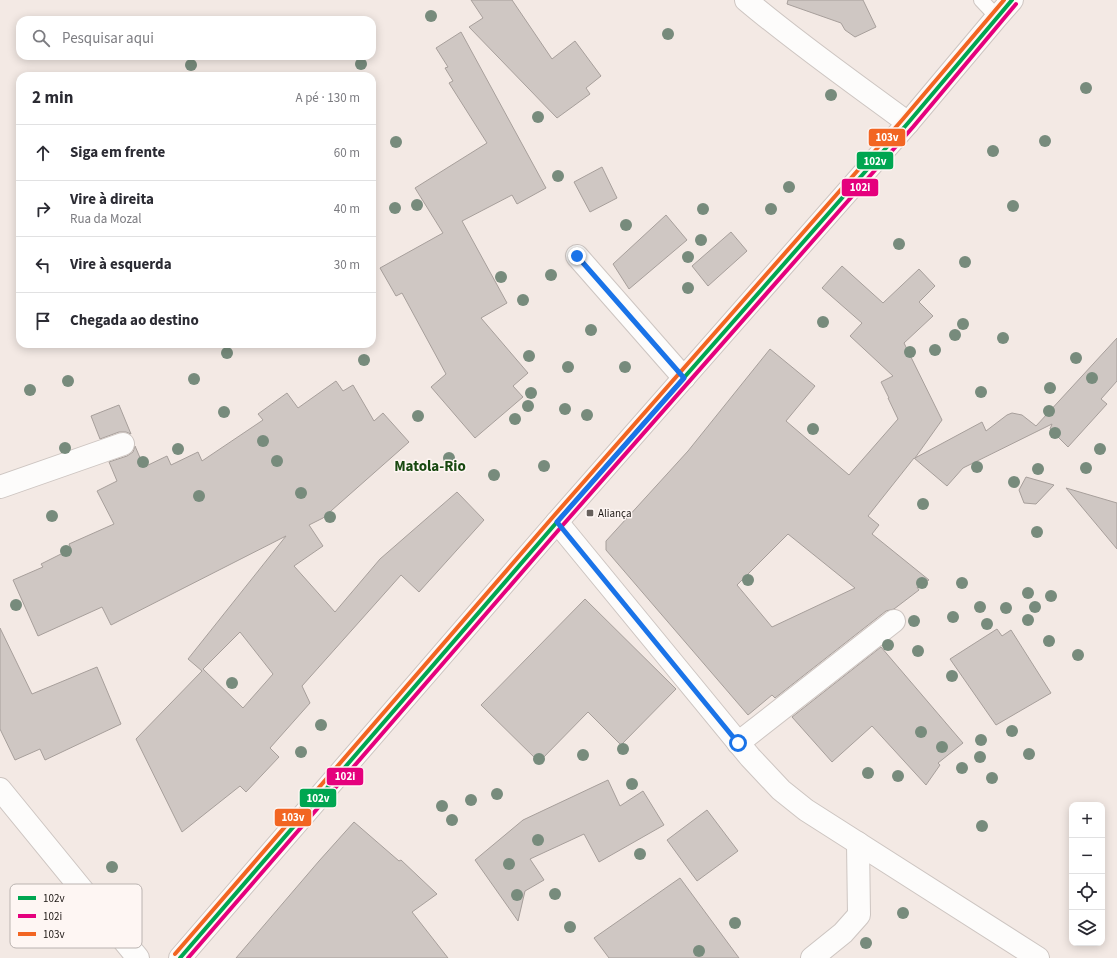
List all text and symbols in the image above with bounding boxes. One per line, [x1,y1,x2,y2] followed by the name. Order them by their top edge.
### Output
[16,16,376,60] search box
[30,27,52,49] icon: search
[62,28,154,49] text: Pesquisar aqui
[32,86,73,110] text: 2 min
[295,89,360,107] text: A pé · 130 m
[868,128,906,147] line badge: 103v
[875,130,899,145] text: 103v
[32,142,54,164] icon: ahead
[70,142,165,163] text: Siga em frente
[334,144,360,162] text: 60 m
[856,151,894,170] line badge: 102v
[863,154,887,169] text: 102v
[841,178,879,197] line badge: 102i
[850,180,870,195] text: 102i
[70,189,154,210] text: Vire à direita
[32,198,54,220] icon: right
[334,200,360,218] text: 40 m
[70,210,142,228] text: Rua da Mozal
[568,247,586,265] route end
[32,254,54,276] icon: left
[70,254,172,275] text: Vire à esquerda
[334,256,360,274] text: 30 m
[32,310,54,332] icon: arrive
[70,310,199,331] text: Chegada ao destino
[394,456,466,477] district label: Matola-Rio
[598,506,632,521] place label: Aliança
[585,508,595,518] marker: Aliança
[729,734,747,752] route start
[326,767,364,786] line badge: 102i
[335,769,355,784] text: 102i
[299,788,337,808] line badge: 102v
[306,791,330,806] text: 102v
[1069,802,1105,946] map controls
[1069,802,1105,838] button: +
[274,808,312,827] line badge: 103v
[281,810,305,825] text: 103v
[1069,838,1105,874] button: −
[1069,874,1105,910] button: locate
[10,884,142,948] legend
[43,891,65,906] text: 102v
[43,909,62,924] text: 102i
[1069,910,1105,946] button: layers
[43,927,65,942] text: 103v

